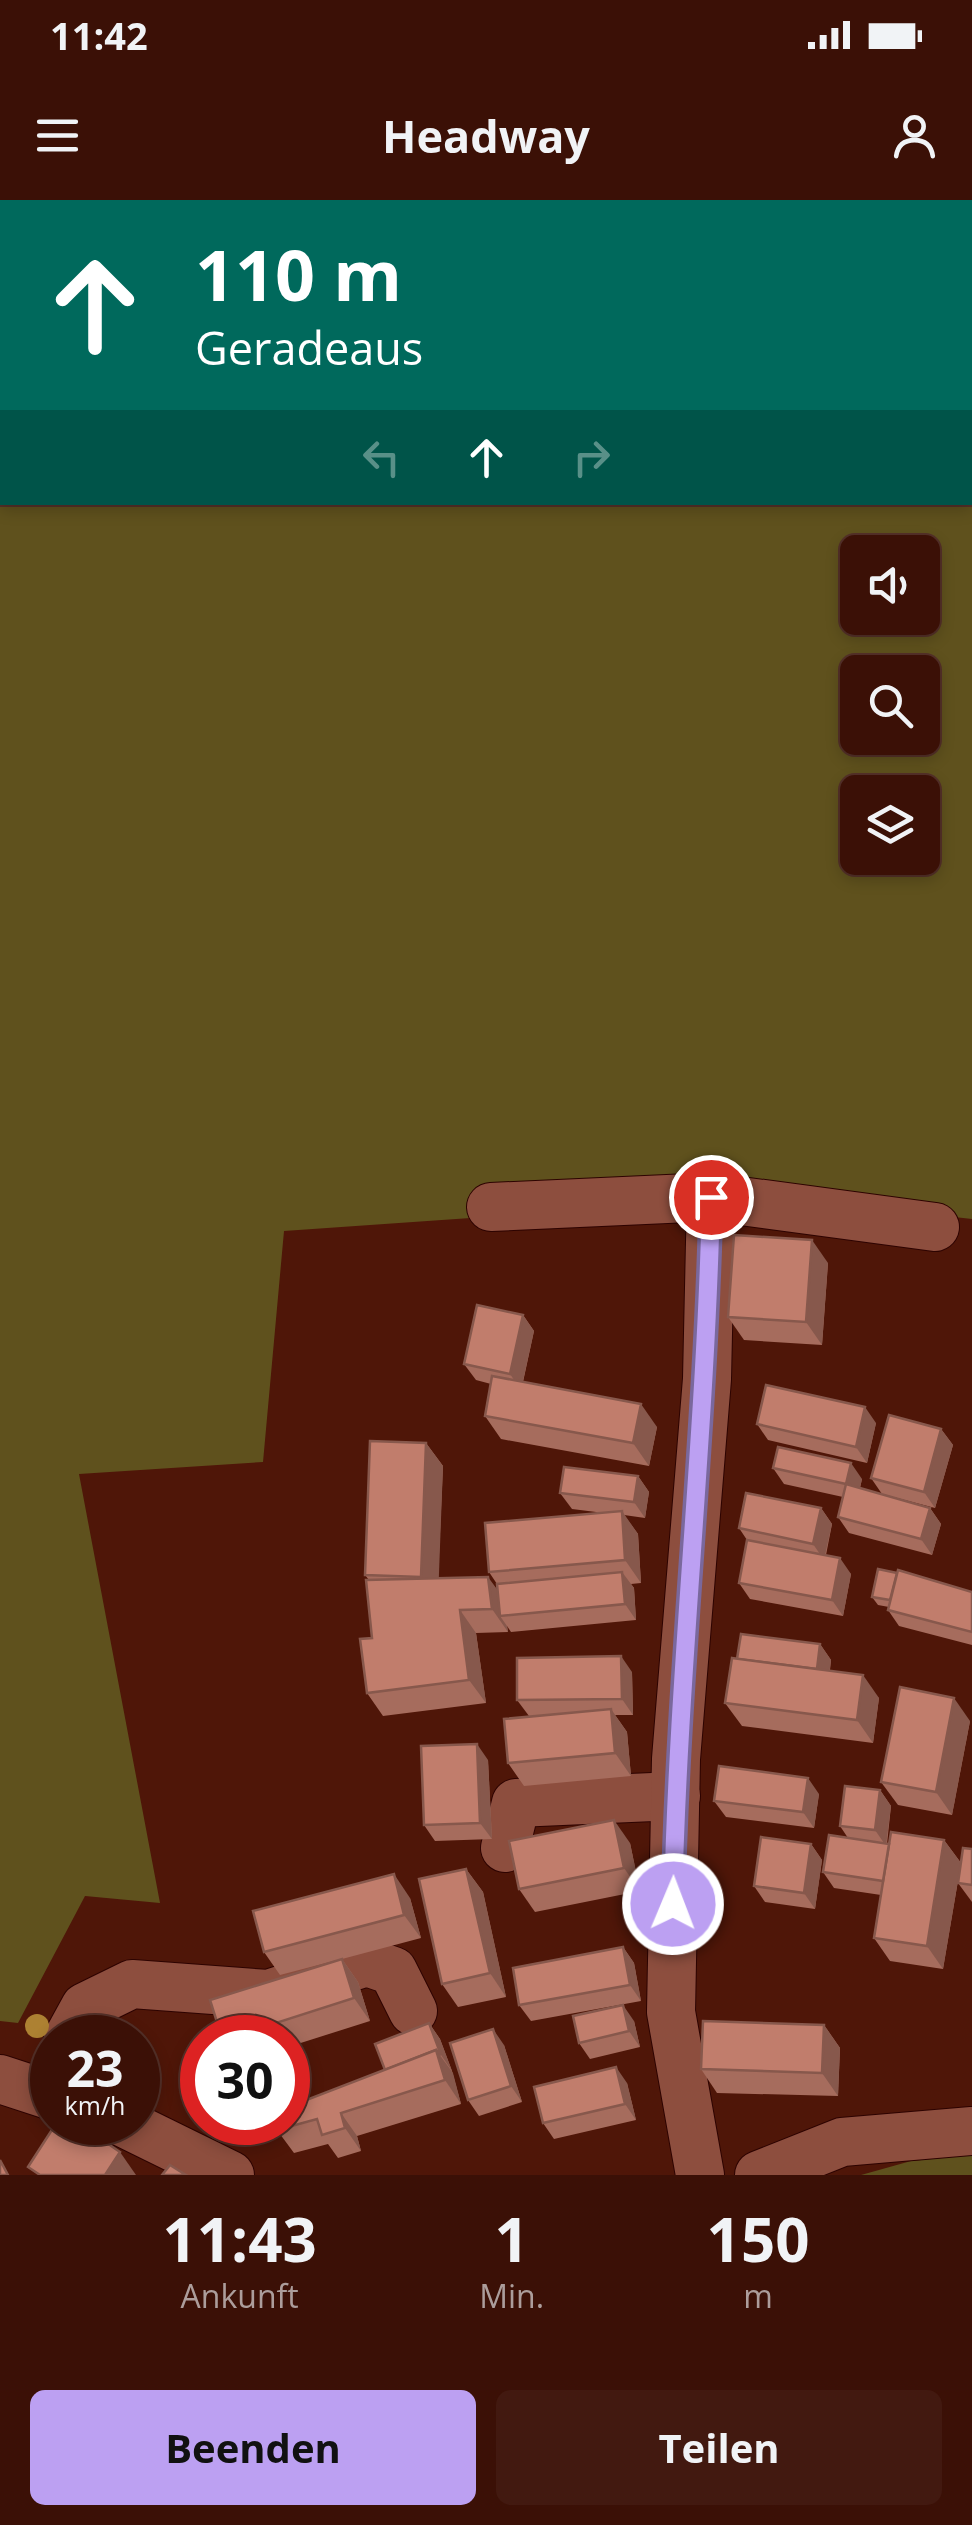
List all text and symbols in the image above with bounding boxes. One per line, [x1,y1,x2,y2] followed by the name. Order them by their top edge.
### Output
[50,9,148,61] text: 11:42
[382,105,590,166] text: Headway
[30,108,85,163] icon: menu
[887,108,942,163] icon: person
[195,226,402,322] text: 110 m
[30,240,160,370] icon: ahead
[195,317,423,378] text: Geradeaus
[354,430,409,485] icon: left
[459,430,514,485] icon: ahead
[564,430,619,485] icon: right
[840,535,940,875] map controls
[840,535,940,635] button: sound
[840,655,940,755] button: search
[840,775,940,875] button: layers
[669,1155,754,1240] pin
[684,1170,739,1225] icon: arrive
[621,1852,725,1956] position arrow
[180,2015,310,2145] speed limit sign: 30
[66,2034,124,2102] text: 23
[65,2088,125,2122] text: km/h
[162,2198,317,2280] text: 11:43
[495,2198,529,2280] text: 1
[707,2198,810,2280] text: 150
[181,2274,299,2317] text: Ankunft
[479,2274,544,2317] text: Min.
[743,2274,773,2317] text: m
[30,2390,476,2505] button: Beenden
[496,2390,942,2505] button: Teilen

